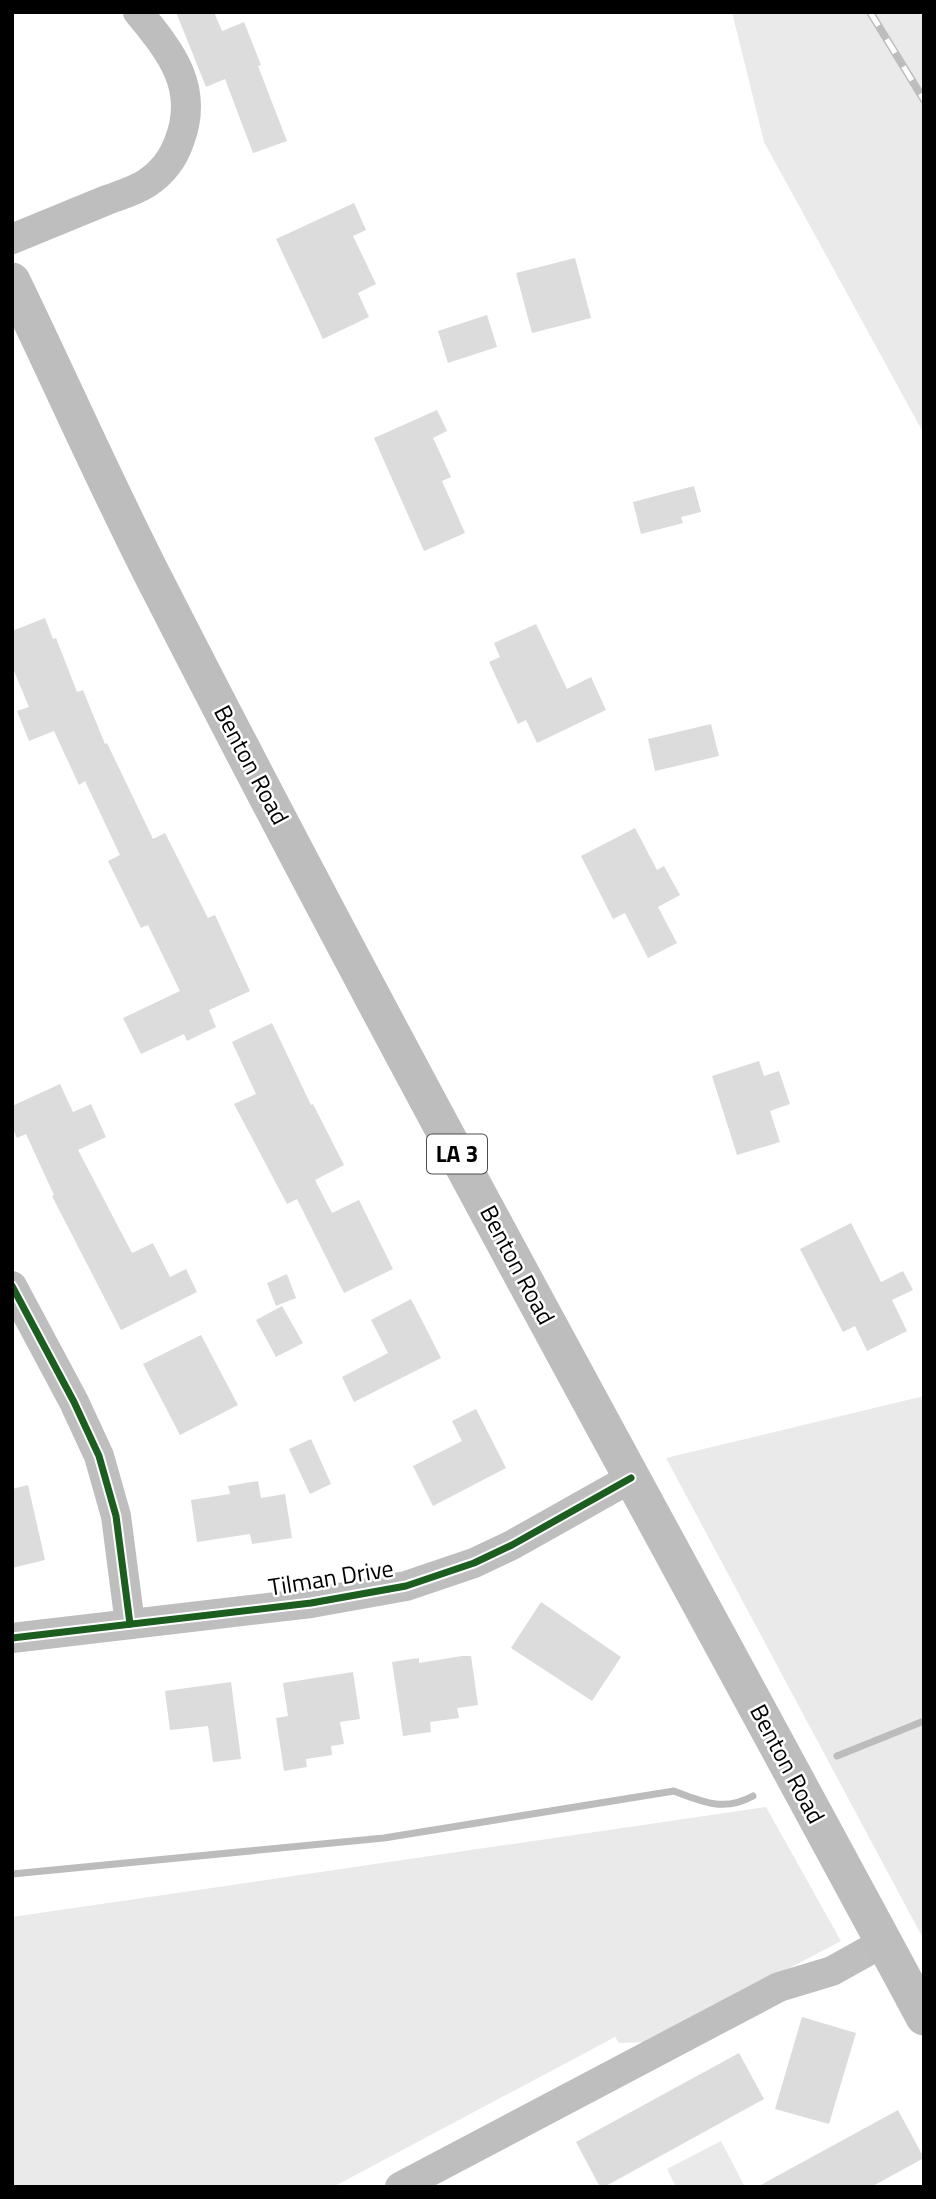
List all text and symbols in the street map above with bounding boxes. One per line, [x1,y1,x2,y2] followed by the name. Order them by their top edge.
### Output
[205,698,299,831] street label: Benton Road
[427,1134,487,1174] road number: LA 3
[471,1198,565,1331] street label: Benton Road
[266,1549,396,1605] street label: Tilman Drive
[741,1697,835,1830] street label: Benton Road

